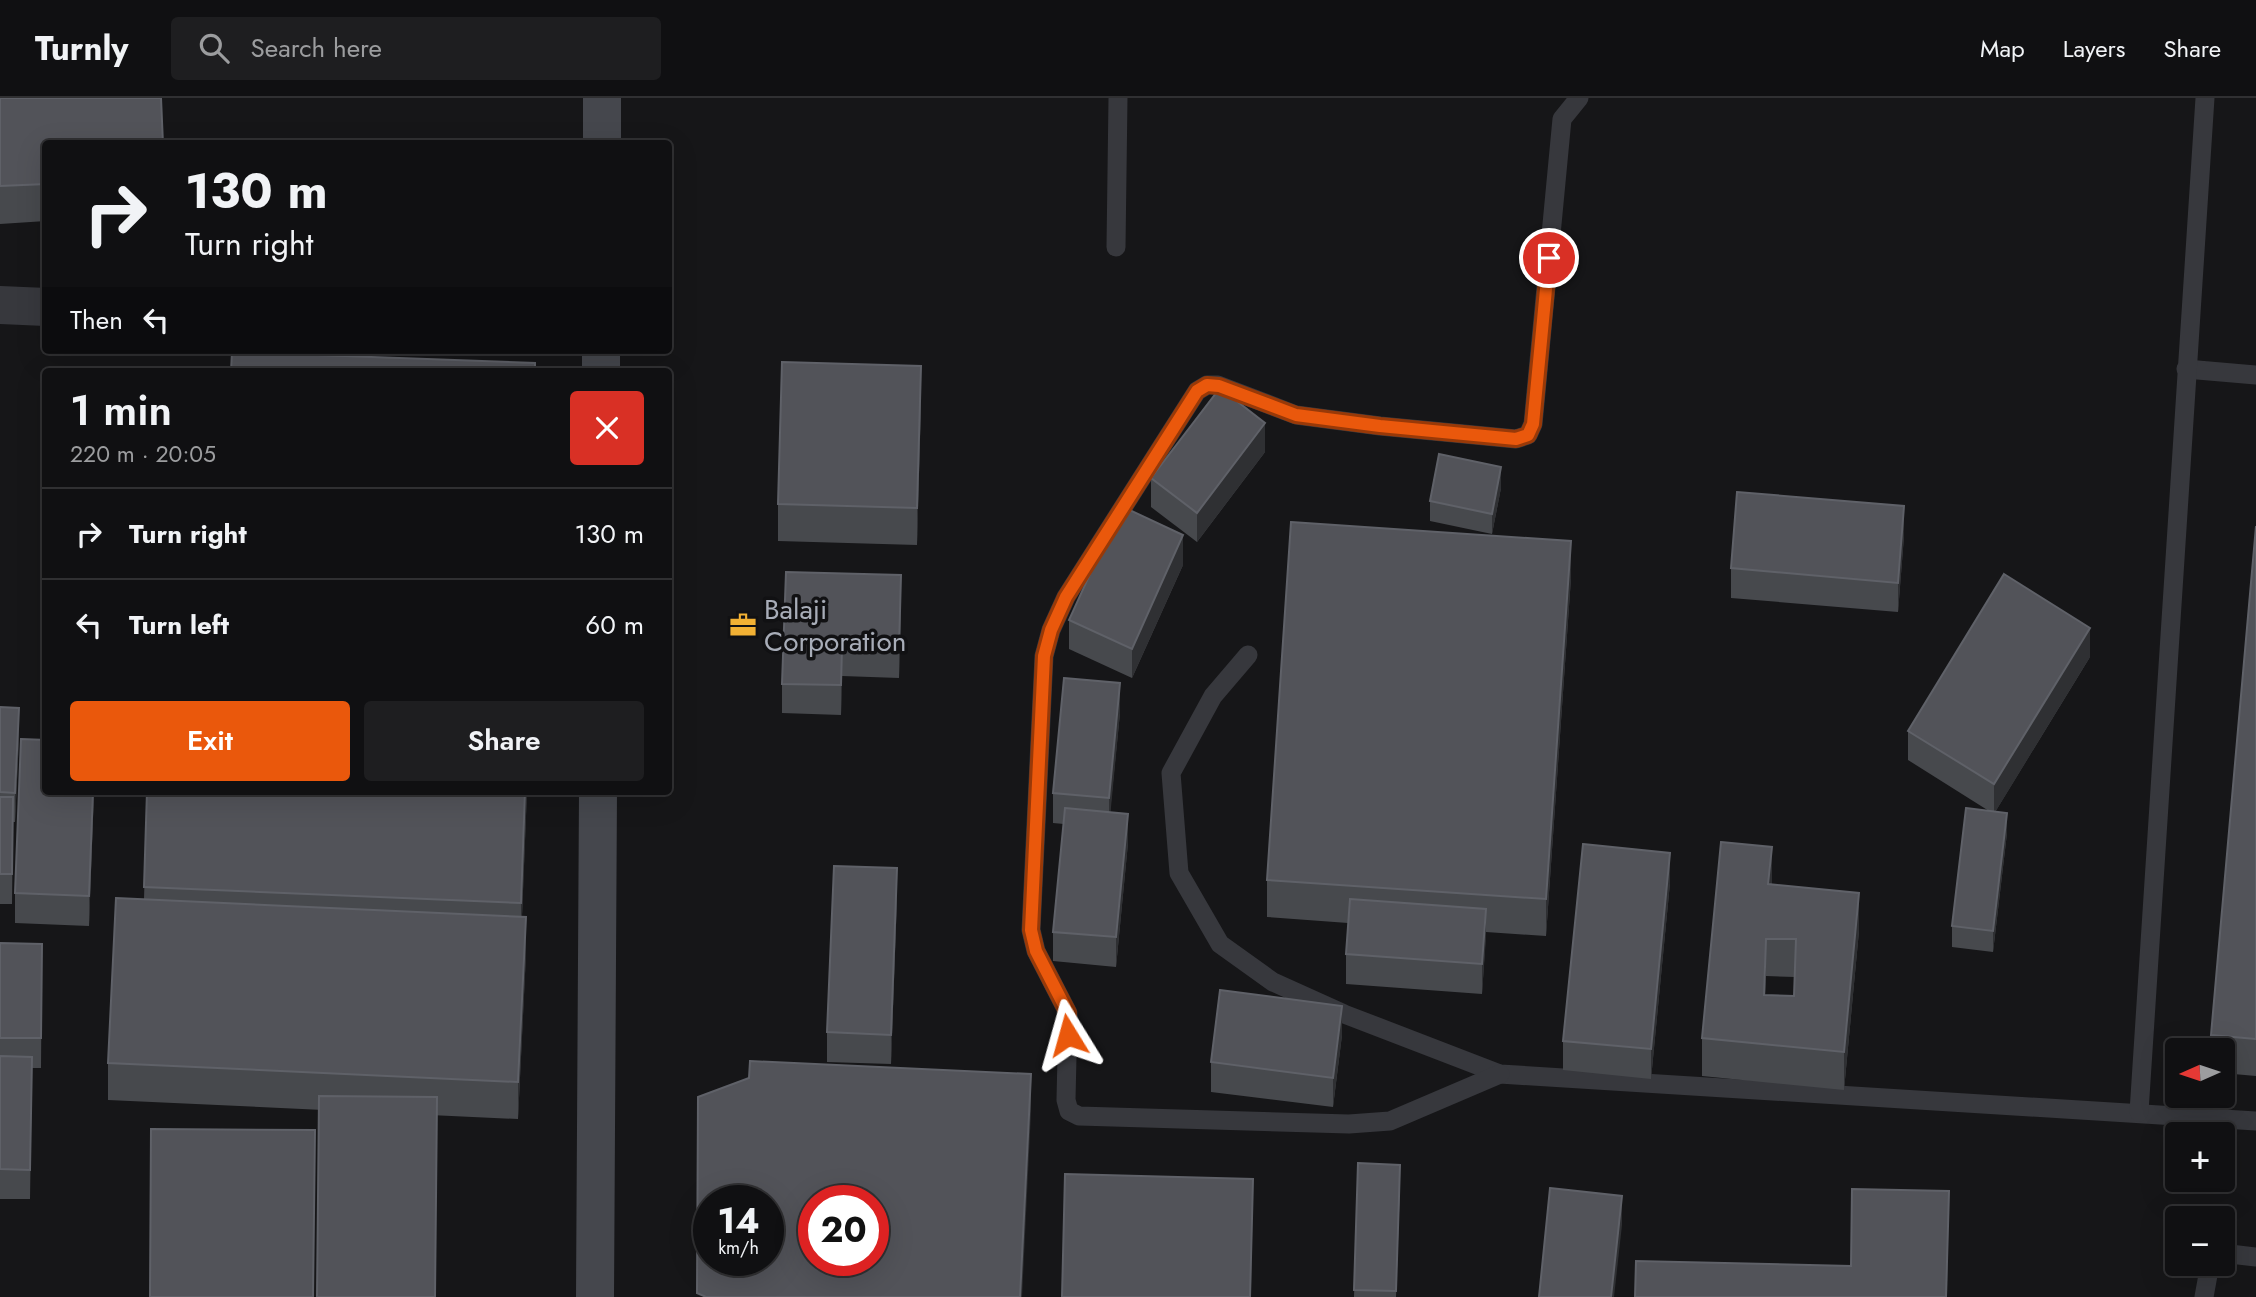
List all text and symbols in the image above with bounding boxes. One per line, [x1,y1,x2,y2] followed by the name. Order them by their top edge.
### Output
[171,17,661,80] search box
[35,25,129,72] text: Turnly
[195,29,233,67] icon: search
[251,29,382,67] text: Search here
[1980,31,2025,66] text: Map
[2063,31,2125,66] text: Layers
[2163,31,2221,66] text: Share
[185,156,328,226] text: 130 m
[70,168,161,259] icon: right
[185,221,314,267] text: Turn right
[1519,228,1579,288] pin
[1530,239,1568,277] icon: arrive
[70,301,123,339] text: Then
[137,301,175,339] icon: left
[70,380,172,441] text: 1 min
[570,391,644,465] button: close
[70,437,216,471] text: 220 m · 20:05
[70,515,108,553] icon: right
[129,515,247,553] text: Turn right
[574,515,644,553] text: 130 m
[764,589,906,662] place label: Balaji Corporation
[70,606,108,644] icon: left
[129,606,229,644] text: Turn left
[585,606,644,644] text: 60 m
[728,610,758,640] office icon: Balaji Corporation
[70,701,350,781] button: Exit
[364,701,644,781] button: Share
[1031,998,1105,1072] position arrow
[2165,1038,2235,1108] north arrow
[2165,1038,2235,1276] map controls
[2165,1122,2235,1192] button: +
[798,1185,889,1276] speed limit sign: 20
[717,1196,760,1246] text: 14
[2165,1206,2235,1276] button: −
[718,1235,759,1261] text: km/h

